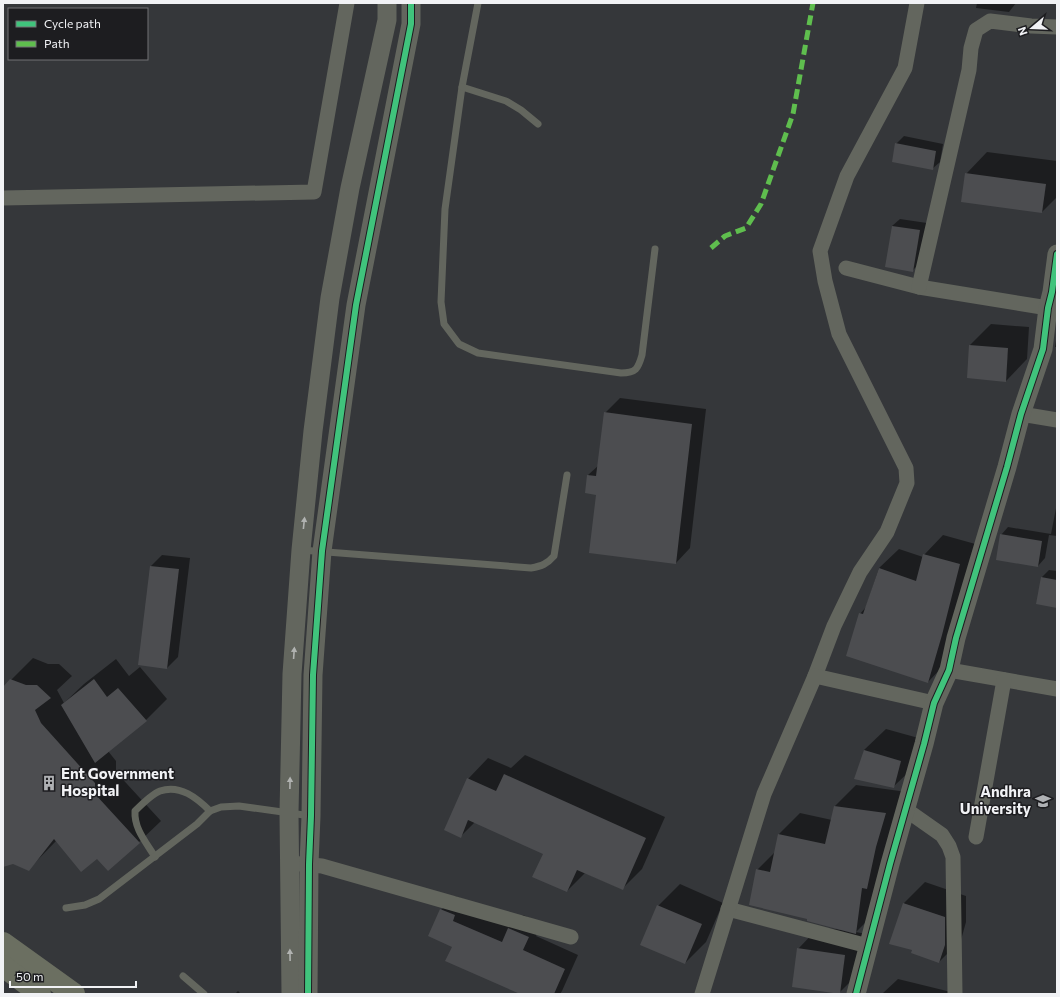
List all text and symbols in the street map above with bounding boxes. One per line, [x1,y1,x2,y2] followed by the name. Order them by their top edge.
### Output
[8,8,148,60] legend
[1012,8,1052,48] north arrow
[44,16,101,30] text: Cycle path
[1015,25,1030,37] text: N
[44,36,70,50] text: Path
[300,517,307,530] one-way arrow
[290,647,297,659] one-way arrow
[61,764,174,799] place label: Ent Government Hospital
[40,774,58,792] building icon: Ent Government Hospital
[287,776,293,789] one-way arrow
[960,782,1032,817] place label: Andhra University
[1034,792,1052,810] school or university icon: Andhra University
[287,949,294,961] one-way arrow
[10,963,136,989] scale bar
[16,969,44,983] text: 50 m

